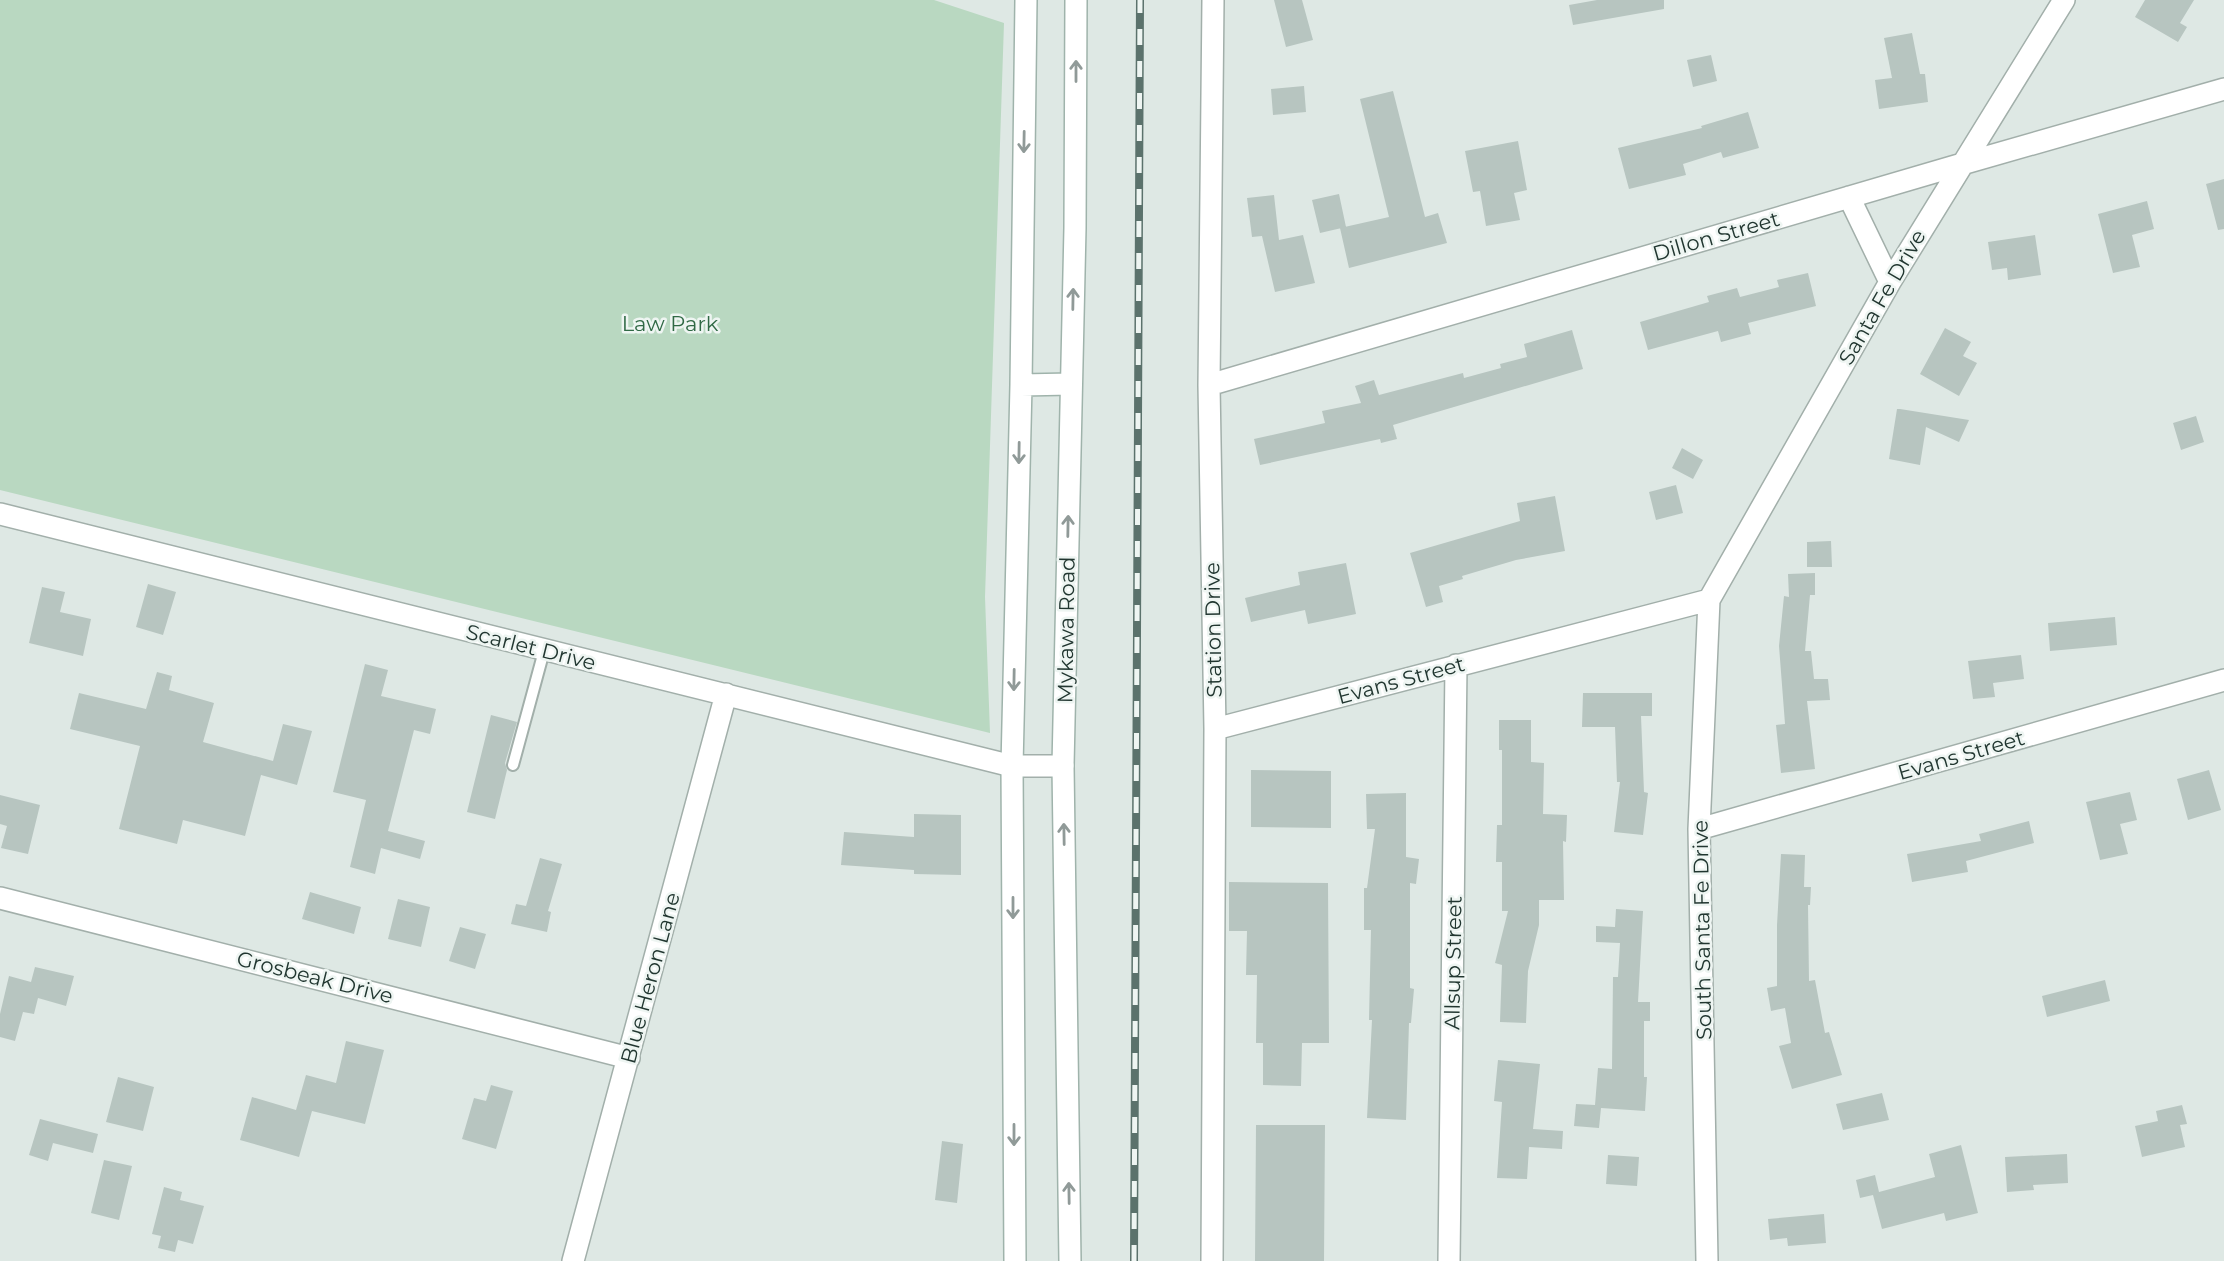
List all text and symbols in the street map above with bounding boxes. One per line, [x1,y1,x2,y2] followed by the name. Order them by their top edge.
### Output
[1069,60,1083,83] one-way arrow
[1017,130,1031,153] one-way arrow
[1650,206,1782,266] street label: Dillon Street
[1833,225,1931,369] street label: Santa Fe Drive
[1066,287,1080,310] one-way arrow
[622,311,719,336] park label: Law Park
[1013,441,1026,464] one-way arrow
[1062,515,1075,538] one-way arrow
[1052,556,1080,704] street label: Mykawa Road
[1199,562,1227,698] street label: Station Drive
[464,619,598,675] street label: Scarlet Drive
[1335,651,1467,709] street label: Evans Street
[1007,669,1021,692] one-way arrow
[1895,725,2027,785] street label: Evans Street
[1688,820,1716,1040] street label: South Santa Fe Drive
[1057,823,1071,846] one-way arrow
[615,890,685,1066] street label: Blue Heron Lane
[1006,896,1020,919] one-way arrow
[1439,896,1467,1030] street label: Allsup Street
[234,946,396,1008] street label: Grosbeak Drive
[1007,1124,1021,1147] one-way arrow
[1062,1182,1076,1205] one-way arrow

